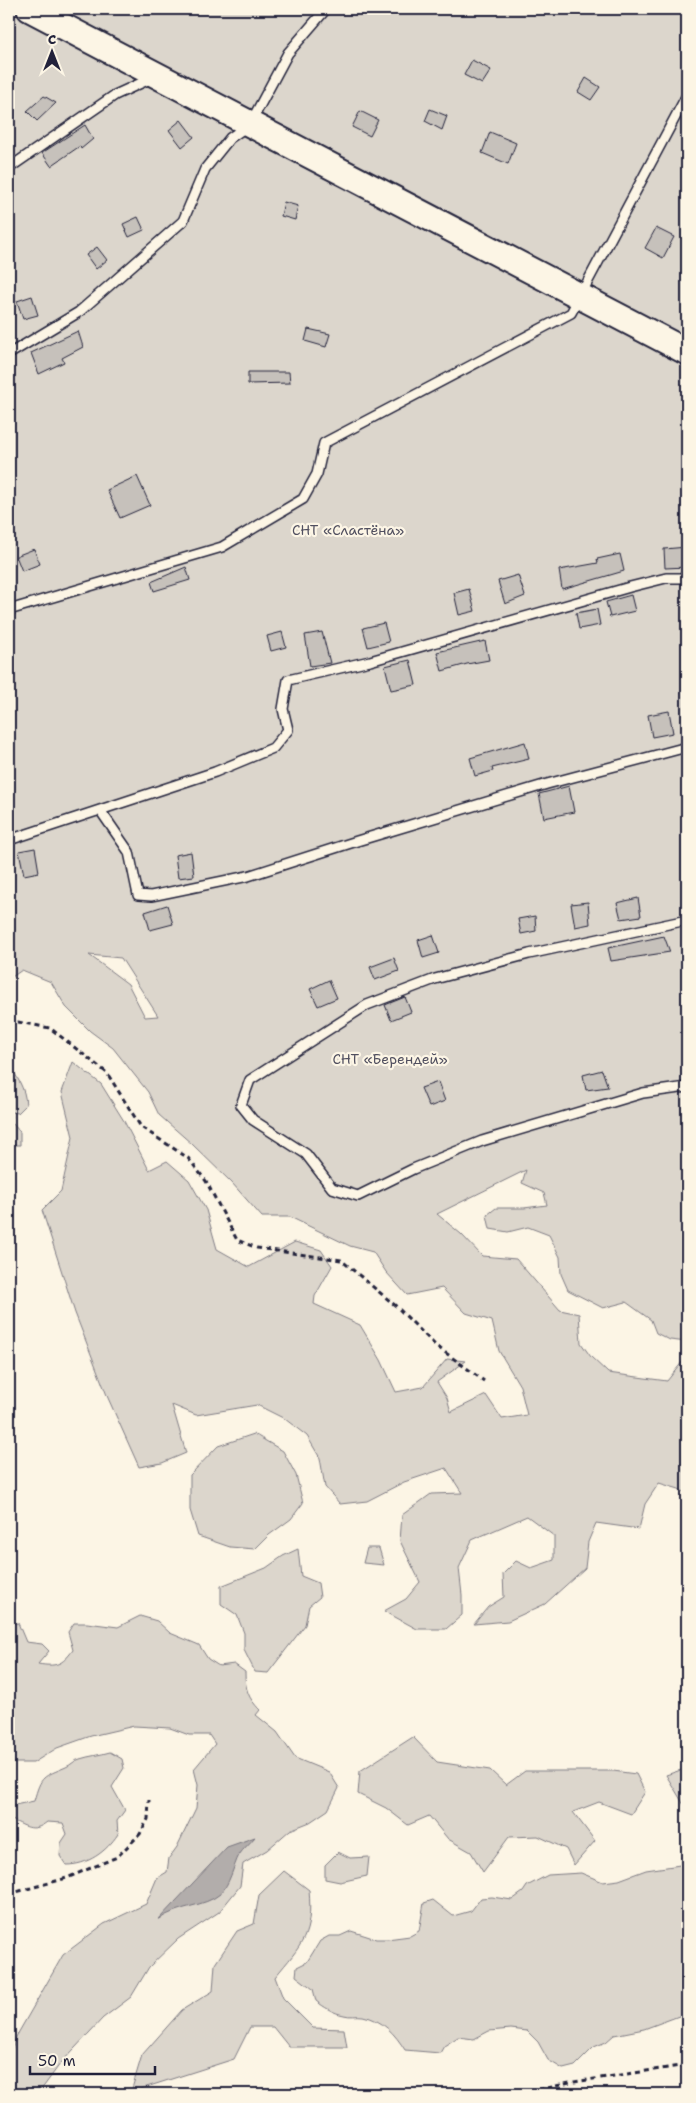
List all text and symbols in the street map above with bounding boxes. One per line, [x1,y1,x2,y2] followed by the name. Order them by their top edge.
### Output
[28,28,78,78] north arrow
[48,30,56,48] text: С
[292,521,404,539] park label: СНТ «Сластёна»
[332,1050,448,1068] park label: СНТ «Берендей»
[30,2043,155,2075] scale bar
[38,2051,76,2071] text: 50 m

